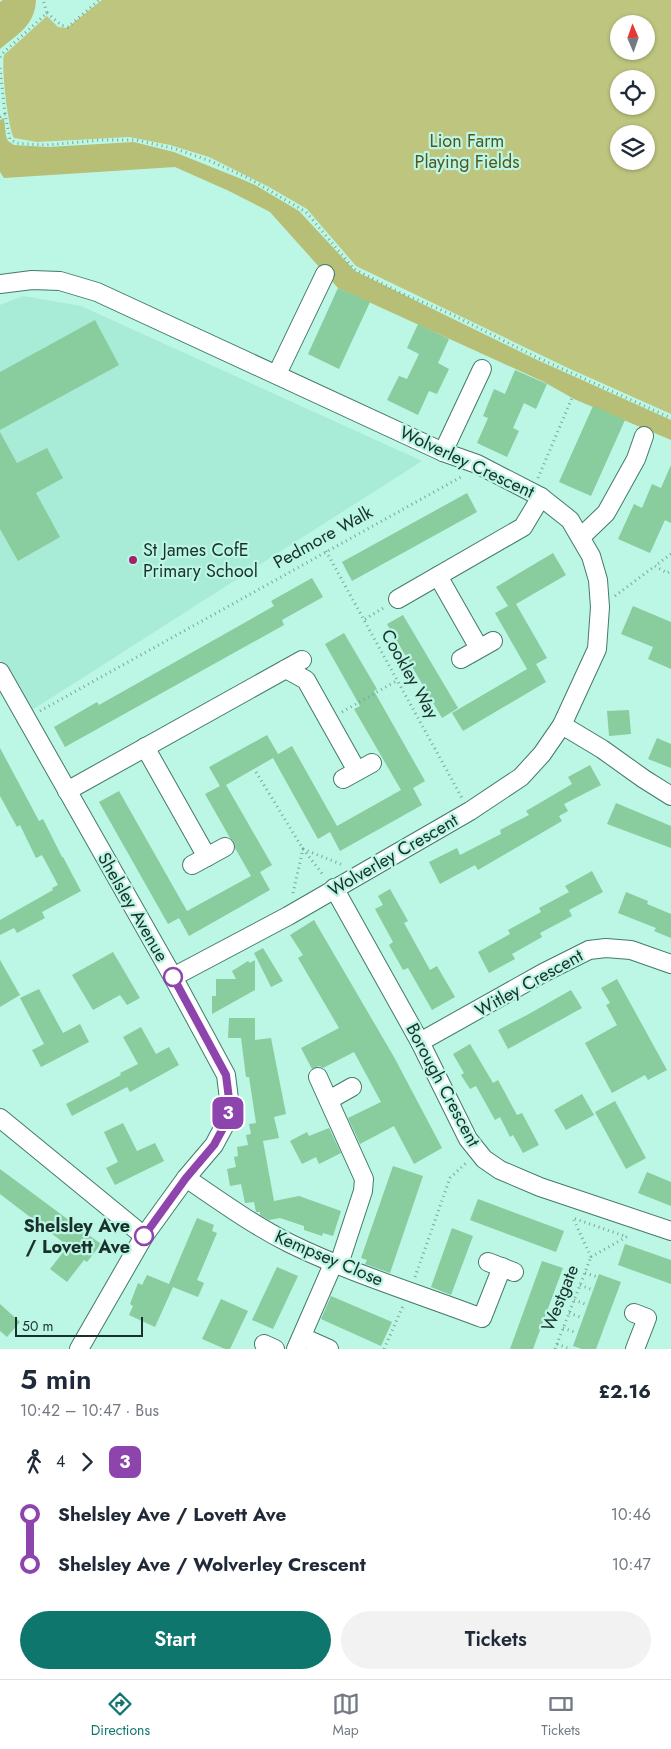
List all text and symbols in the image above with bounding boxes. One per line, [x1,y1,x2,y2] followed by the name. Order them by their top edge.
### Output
[610,15,655,60] north arrow
[610,15,655,170] map controls
[610,70,655,115] button: locate
[610,125,655,170] button: layers
[415,128,519,175] park label: Lion Farm Playing Fields
[395,419,539,505] street label: Wolverley Crescent
[269,499,377,575] street label: Pedmore Walk
[143,537,258,584] place label: St James CofE Primary School
[127,554,139,566] marker: St James CofE Primary School
[375,624,445,724] street label: Cookley Way
[323,807,463,903] street label: Wolverley Crescent
[91,847,175,967] street label: Shelsley Avenue
[470,942,588,1023] street label: Witley Crescent
[163,967,183,987] unlabelled marker
[399,1019,487,1152] street label: Borough Crescent
[212,1097,244,1129] line badge: 3
[222,1100,234,1126] text: 3
[24,1213,130,1260] place label: Shelsley Ave / Lovett Ave
[271,1223,387,1293] street label: Kempsey Close
[134,1226,154,1246] marker: Shelsley Ave / Lovett Ave
[535,1261,585,1335] street label: Westgate
[15,1314,142,1337] scale bar
[22,1316,53,1336] text: 50 m
[20,1359,92,1400] text: 5 min
[598,1378,651,1405] text: £2.16
[20,1399,159,1422] text: 10:42 – 10:47 · Bus
[20,1448,48,1476] icon: walk
[73,1448,101,1476] icon: forward
[119,1449,131,1475] text: 3
[56,1450,65,1473] text: 4
[58,1501,286,1528] text: Shelsley Ave / Lovett Ave
[611,1503,651,1526] text: 10:46
[58,1551,366,1578] text: Shelsley Ave / Wolverley Crescent
[612,1553,651,1576] text: 10:47
[20,1611,331,1669] button: Start
[341,1611,651,1669] button: Tickets
[91,1690,150,1740] tab: Directions
[332,1690,360,1740] tab: Map
[541,1690,580,1740] tab: Tickets

